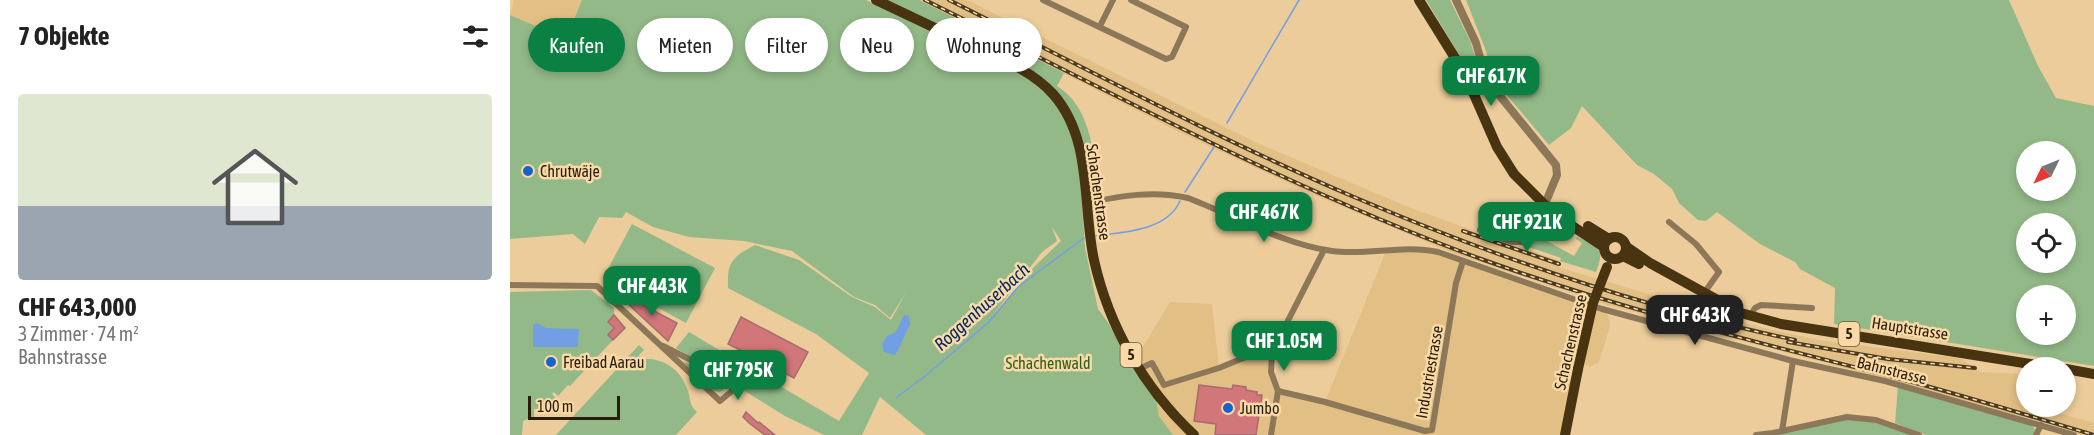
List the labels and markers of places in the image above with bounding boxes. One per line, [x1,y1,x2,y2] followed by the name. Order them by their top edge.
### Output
[1429,56,1553,107] pin: CHF 617K
[540,162,600,181] place label: Chrutwäje
[521,164,535,178] marker: Chrutwäje
[1202,192,1326,243] pin: CHF 467K
[1465,202,1589,253] pin: CHF 921K
[590,266,714,317] pin: CHF 443K
[1633,295,1757,346] pin: CHF 643K
[1215,321,1353,372] pin: CHF 1.05M
[676,350,800,401] pin: CHF 795K
[563,353,644,371] place label: Freibad Aarau
[544,355,558,369] marker: Freibad Aarau
[1240,399,1279,417] place label: Jumbo
[1221,401,1235,415] marker: Jumbo

